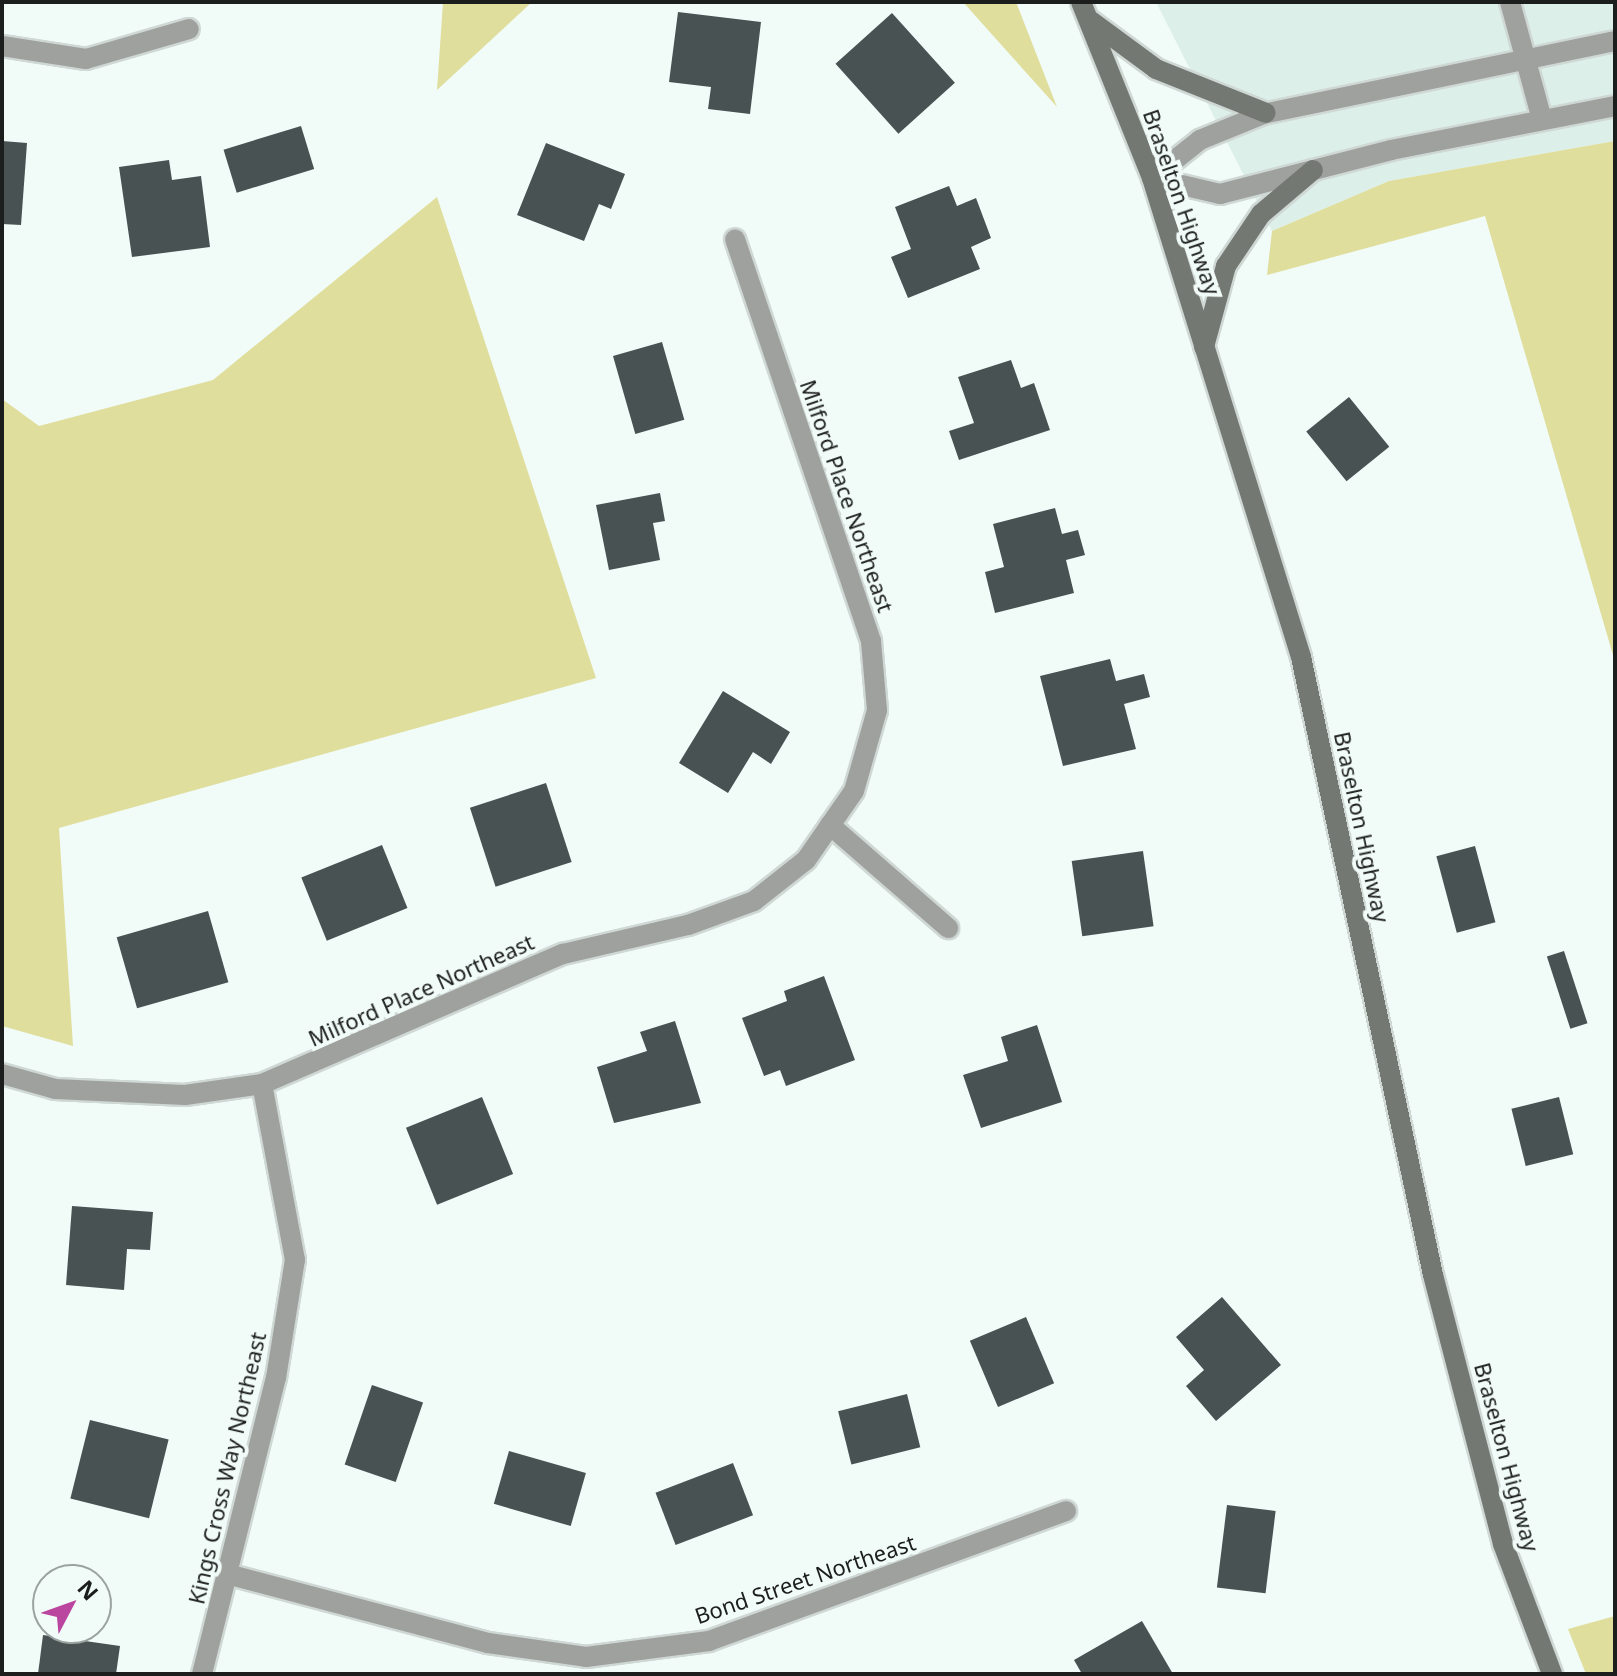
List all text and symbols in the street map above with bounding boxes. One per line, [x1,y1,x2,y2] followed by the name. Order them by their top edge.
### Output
[1138,106,1226,298] street label: Braselton Highway
[795,376,899,616] street label: Milford Place Northeast
[1329,729,1395,925] street label: Braselton Highway
[304,928,538,1052] street label: Milford Place Northeast
[183,1329,271,1607] street label: Kings Cross Way Northeast
[1469,1360,1545,1554] street label: Braselton Highway
[691,1529,919,1629] street label: Bond Street Northeast
[32,1564,112,1644] north arrow
[71,1573,106,1606] text: N

